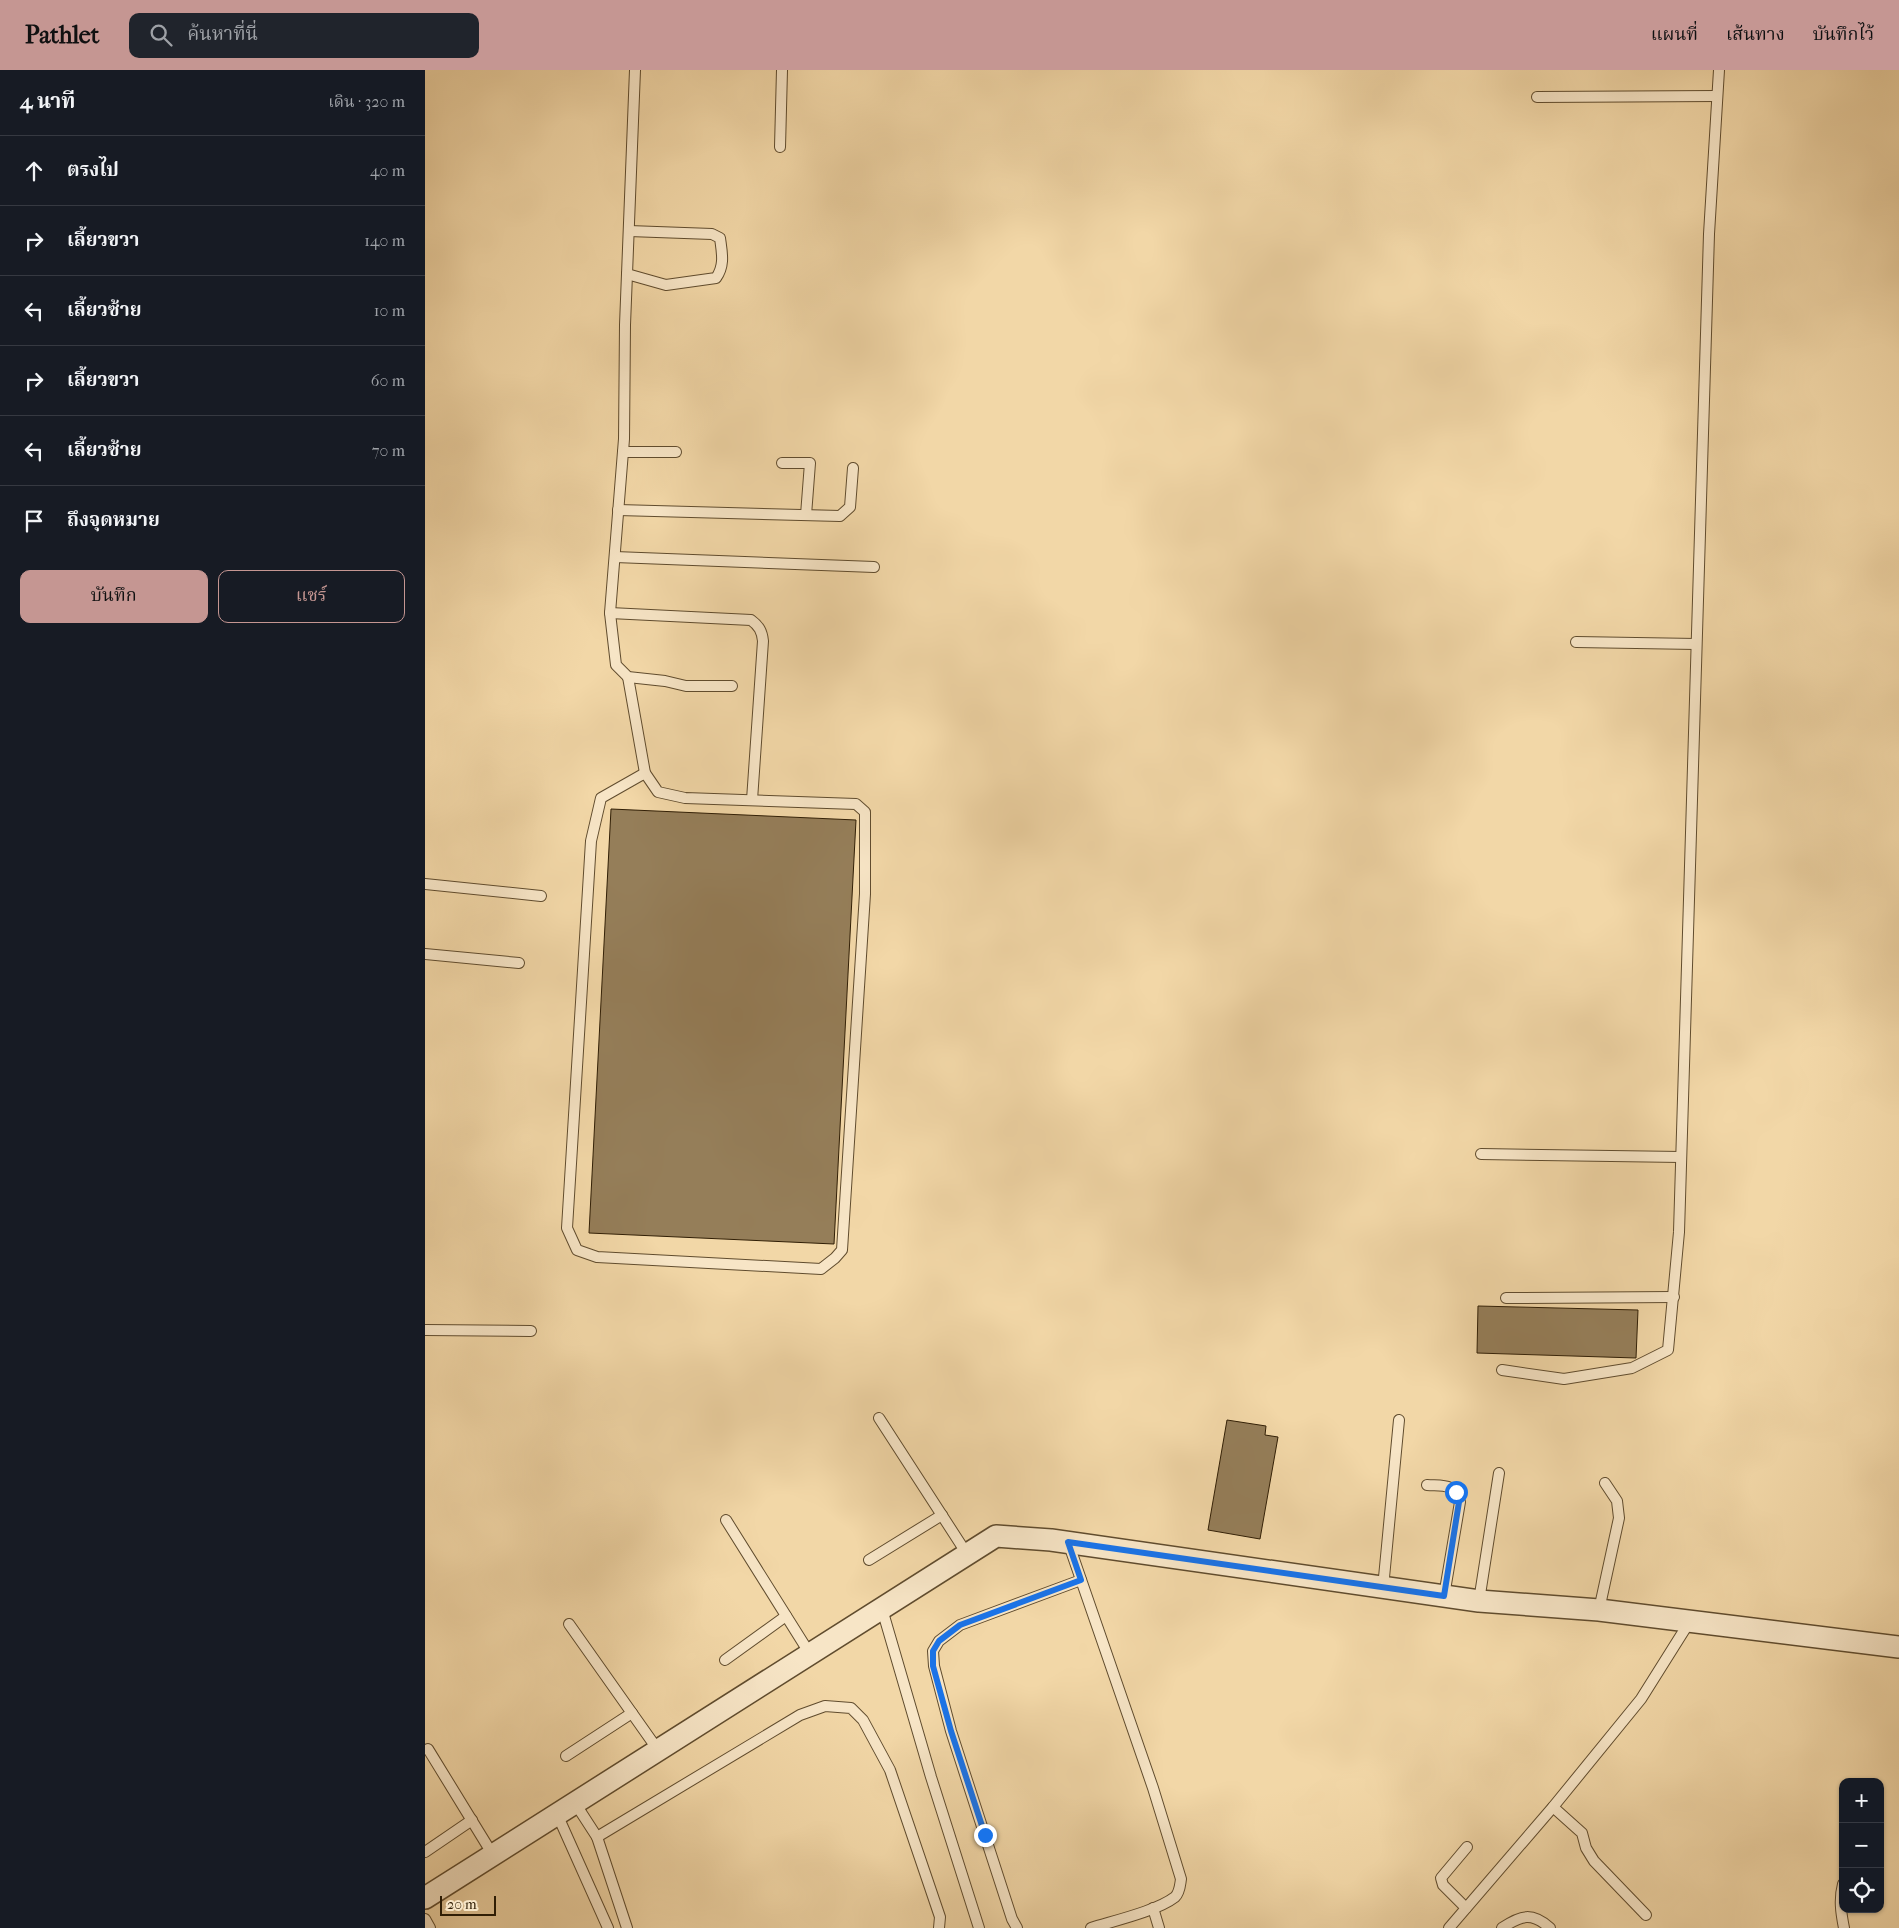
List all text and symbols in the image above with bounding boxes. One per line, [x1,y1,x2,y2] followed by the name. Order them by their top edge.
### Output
[129,13,479,58] search box
[25,21,99,49] text: Pathlet
[147,21,175,49] icon: search
[187,23,258,45] text: ค้นหาที่นี่
[1651,24,1698,45] text: แผนที่
[1726,24,1785,45] text: เส้นทาง
[1813,24,1874,45] text: บันทึกไว้
[20,89,75,113] text: 4 นาที
[328,92,405,111] text: เดิน · 320 m
[20,157,48,185] icon: ahead
[67,159,119,181] text: ตรงไป
[370,161,405,180] text: 40 m
[20,227,48,255] icon: right
[67,229,139,251] text: เลี้ยวขวา
[364,231,405,250] text: 140 m
[20,297,48,325] icon: left
[67,299,141,321] text: เลี้ยวซ้าย
[374,301,405,320] text: 10 m
[20,367,48,395] icon: right
[67,369,139,391] text: เลี้ยวขวา
[371,371,405,390] text: 60 m
[20,437,48,465] icon: left
[67,439,141,461] text: เลี้ยวซ้าย
[372,441,405,460] text: 70 m
[20,507,48,535] icon: arrive
[67,509,160,531] text: ถึงจุดหมาย
[20,570,208,623] button: บันทึก
[218,570,405,623] button: แชร์
[1445,1481,1468,1504] route start
[1839,1778,1884,1913] map controls
[1839,1778,1884,1823] button: +
[1839,1823,1884,1868] button: −
[974,1824,997,1847] route end
[1839,1868,1884,1913] button: locate
[440,1893,496,1916] scale bar
[447,1896,477,1913] text: 20 m

